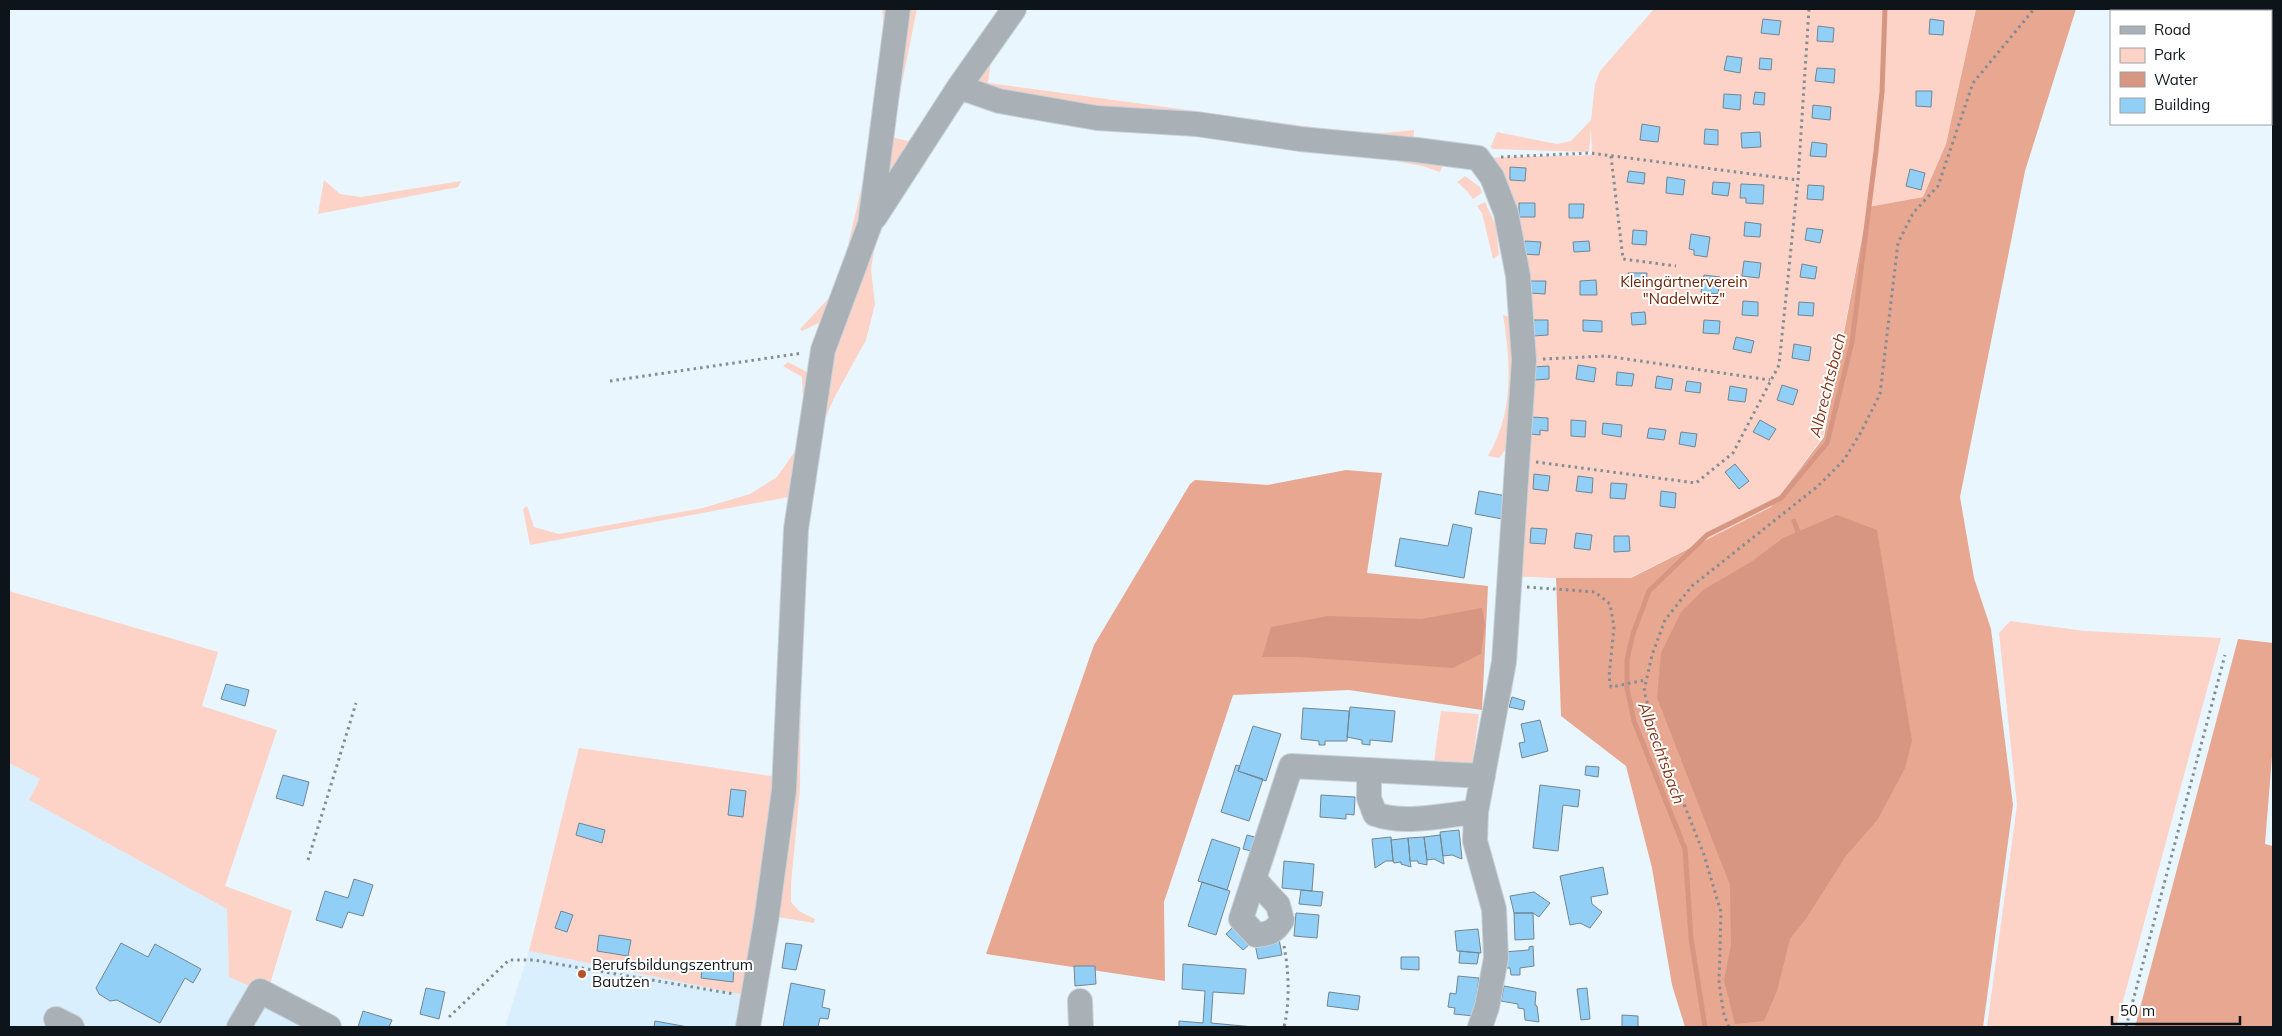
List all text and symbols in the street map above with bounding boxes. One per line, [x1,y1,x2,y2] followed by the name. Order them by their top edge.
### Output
[2110,10,2272,125] legend
[2154,20,2191,39] text: Road
[2154,45,2186,64] text: Park
[2154,70,2198,89] text: Water
[2154,95,2210,114] text: Building
[1620,272,1748,308] park label: Kleingärtnerverein "Nadelwitz"
[1804,331,1850,440] water label: Albrechtsbach
[1634,698,1690,807] water label: Albrechtsbach
[592,955,753,991] place label: Berufsbildungszentrum Bautzen
[576,968,588,980] marker: Berufsbildungszentrum Bautzen
[2112,994,2240,1026] scale bar
[2120,1001,2155,1020] text: 50 m

